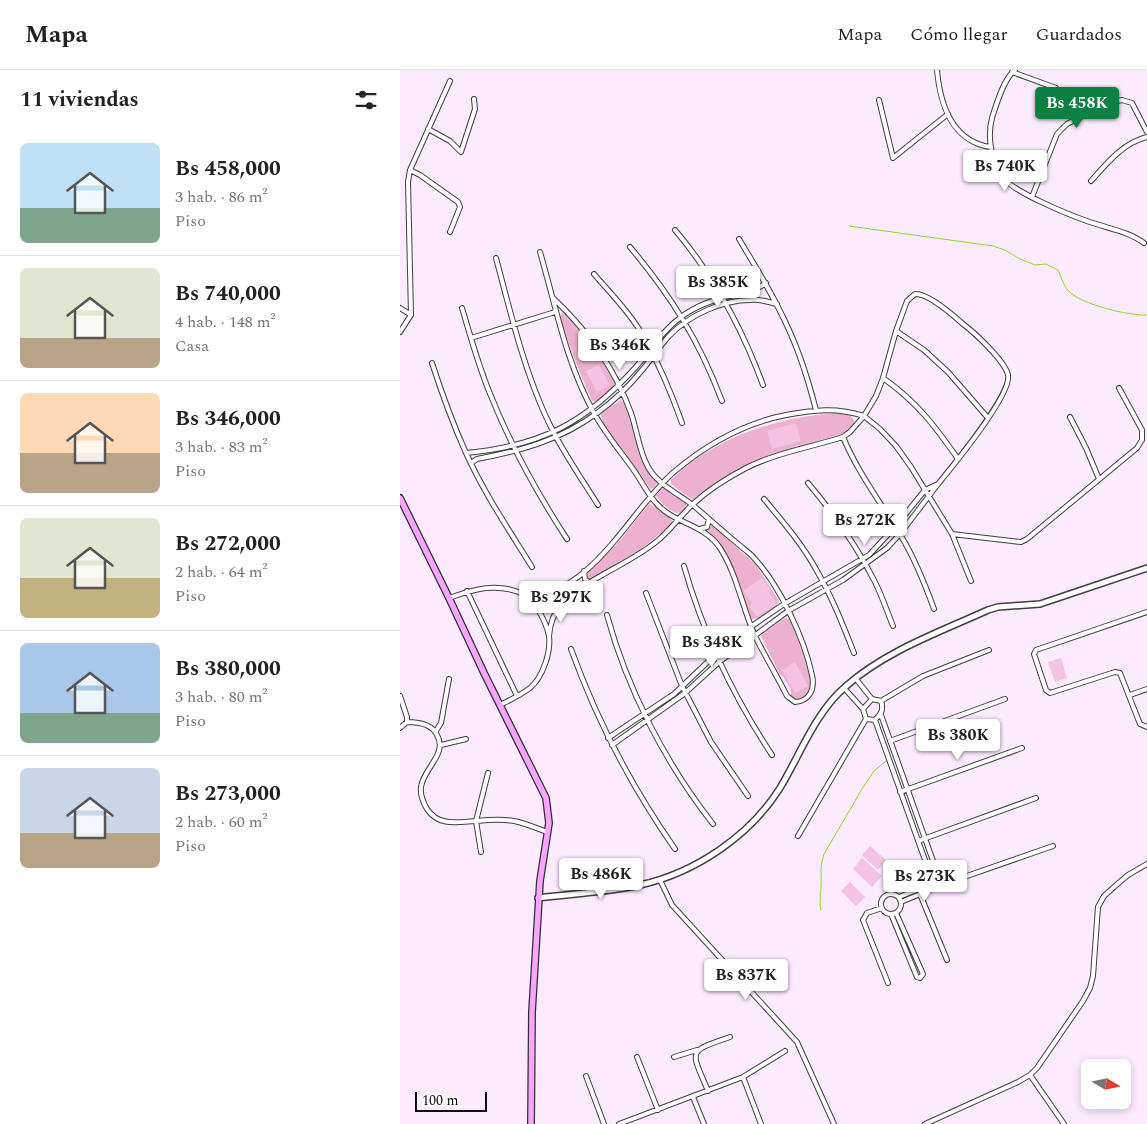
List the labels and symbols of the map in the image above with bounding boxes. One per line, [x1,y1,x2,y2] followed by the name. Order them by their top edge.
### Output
[1031,87,1123,129] pin: Bs 458K
[959,150,1051,192] pin: Bs 740K
[672,266,764,308] pin: Bs 385K
[574,328,666,371] pin: Bs 346K
[819,504,911,546] pin: Bs 272K
[515,580,607,623] pin: Bs 297K
[666,626,758,668] pin: Bs 348K
[912,718,1004,761] pin: Bs 380K
[555,858,647,900] pin: Bs 486K
[879,860,971,902] pin: Bs 273K
[700,958,792,1001] pin: Bs 837K
[1081,1059,1131,1109] north arrow
[415,1089,488,1112] scale bar

